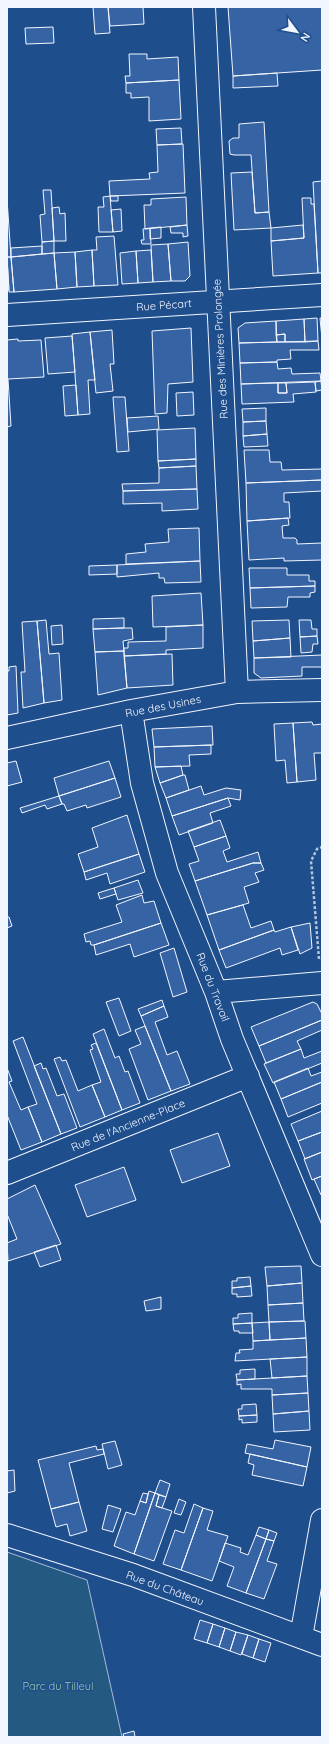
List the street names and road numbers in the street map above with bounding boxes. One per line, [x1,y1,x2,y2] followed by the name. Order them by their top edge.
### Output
[209,279,231,419] street label: Rue des Minières Prolongée
[136,296,193,314] street label: Rue Pécart
[124,692,202,720] street label: Rue des Usines
[193,951,233,1023] street label: Rue du Travail
[69,1096,187,1154] street label: Rue de l'Ancienne-Place
[124,1567,206,1609] street label: Rue du Château

